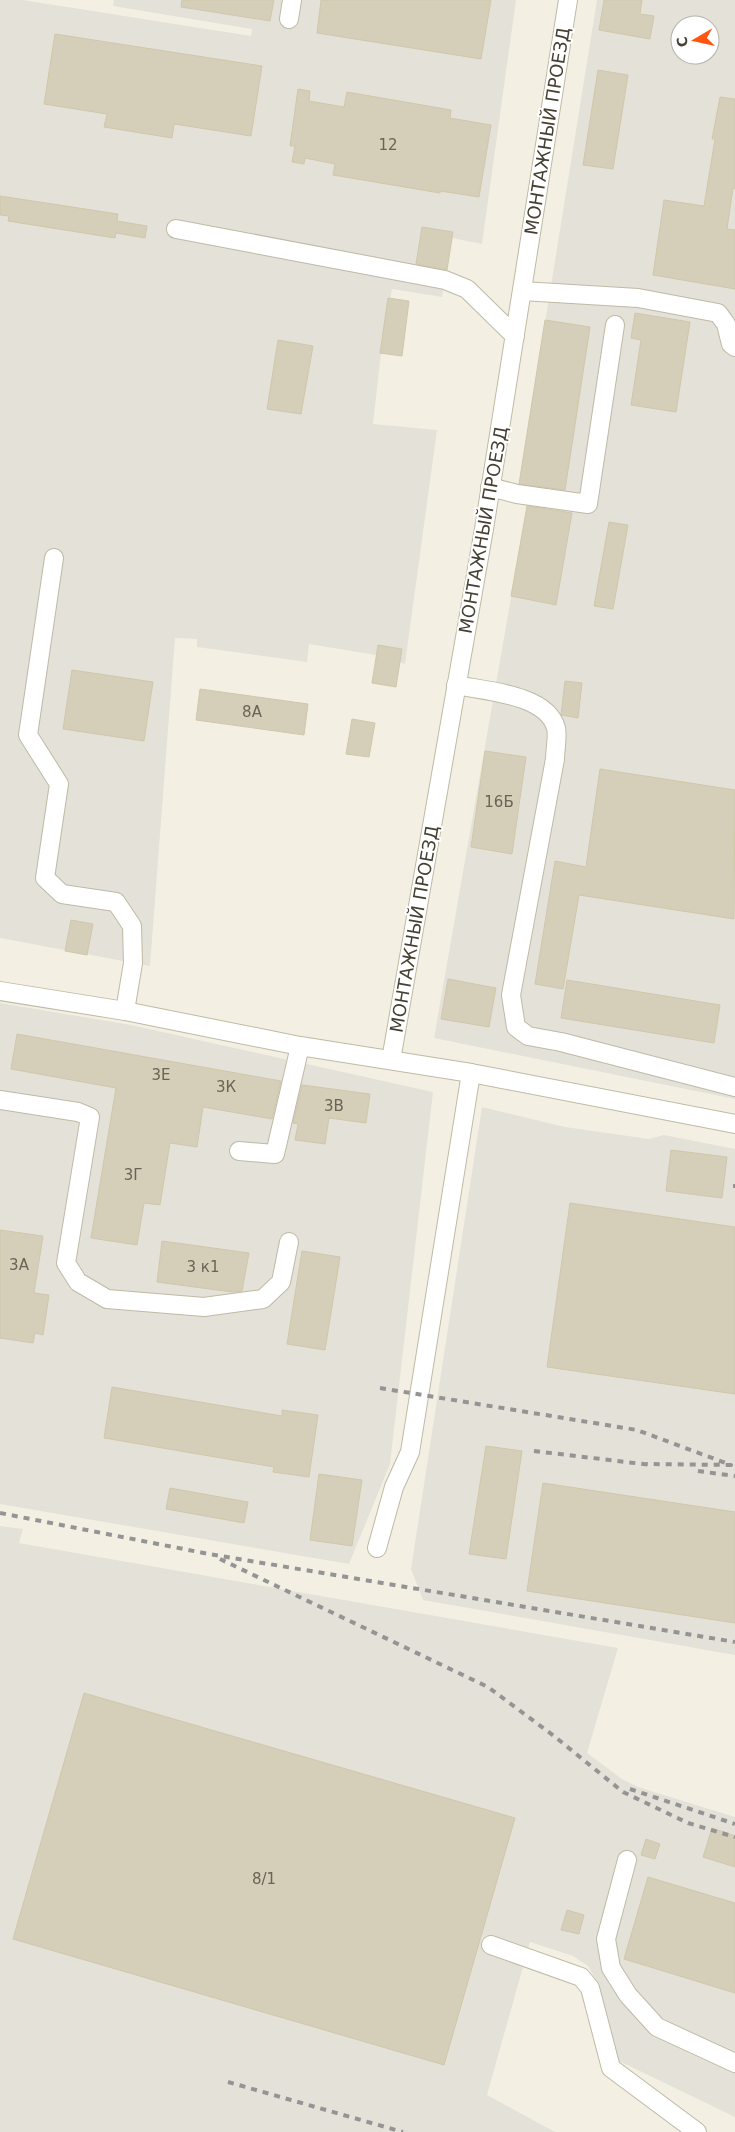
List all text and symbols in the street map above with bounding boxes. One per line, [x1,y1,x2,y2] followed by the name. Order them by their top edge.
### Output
[670,15,720,65] north arrow
[520,26,574,236] street label: МОНТАЖНЫЙ ПРОЕЗД
[673,36,691,48] text: С
[378,136,398,154] house number: 12
[454,425,512,635] street label: МОНТАЖНЫЙ ПРОЕЗД
[242,703,263,721] house number: 8А
[484,793,514,811] house number: 16Б
[385,824,443,1034] street label: МОНТАЖНЫЙ ПРОЕЗД
[151,1066,171,1084] house number: 3Е
[216,1078,236,1096] house number: 3К
[324,1097,344,1115] house number: 3В
[124,1166,142,1184] house number: 3Г
[9,1256,30,1274] house number: 3А
[187,1258,219,1276] house number: 3 к1
[252,1870,276,1888] house number: 8/1

